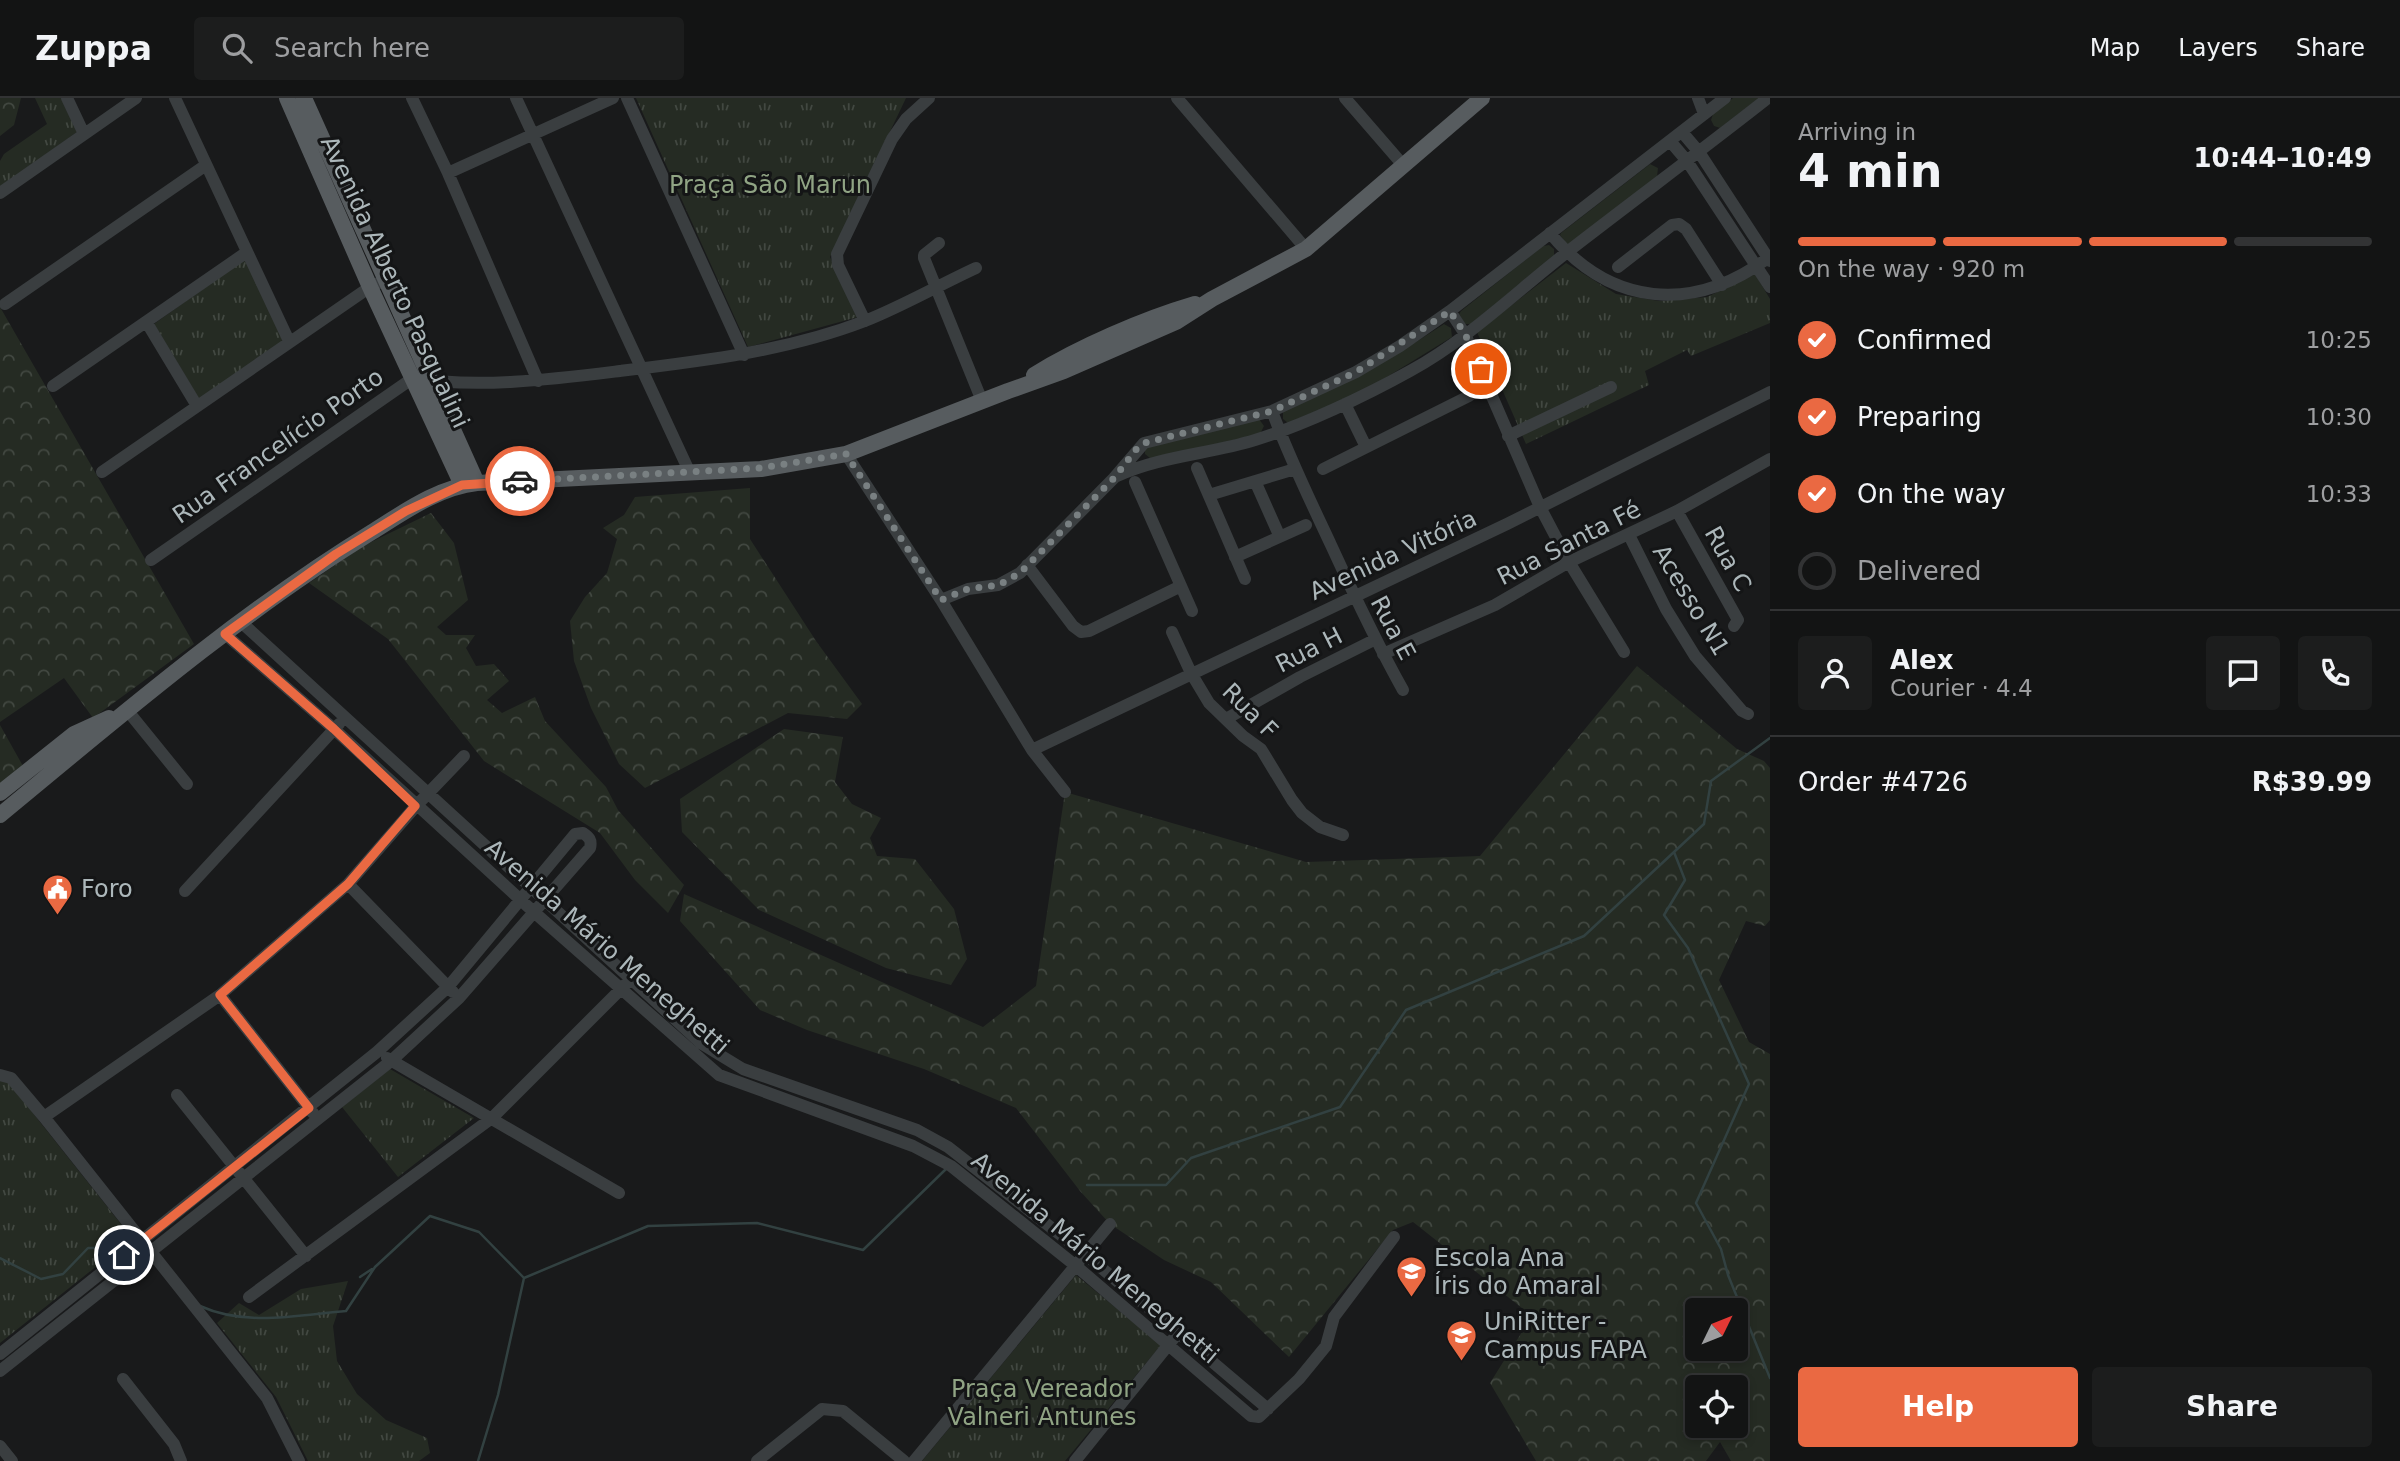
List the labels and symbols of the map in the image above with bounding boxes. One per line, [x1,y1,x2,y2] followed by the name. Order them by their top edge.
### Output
[315,131,475,433] street label: Avenida Alberto Pasqualini
[669,171,871,199] park label: Praça São Marun
[1451,339,1511,399] pin
[167,363,389,529] street label: Rua Francelício Porto
[485,446,555,516] courier
[1493,495,1645,591] street label: Rua Santa Fé
[1305,504,1481,606] street label: Avenida Vitória
[1699,522,1757,596] street label: Rua C
[1647,539,1735,661] street label: Acesso N1
[1365,591,1421,665] street label: Rua E
[1271,621,1347,679] street label: Rua H
[1216,677,1284,745] street label: Rua F
[479,833,735,1061] street label: Avenida Mário Meneghetti
[41,872,75,916] public building icon: Foro
[81,875,133,903] place label: Foro
[966,1146,1224,1370] street label: Avenida Mário Meneghetti
[94,1225,154,1285] pin
[1434,1244,1601,1300] place label: Escola Ana Íris do Amaral
[1394,1255,1428,1299] school or university icon: Escola Ana Íris do Amaral
[1685,1298,1748,1362] north arrow
[1484,1308,1647,1364] place label: UniRitter - Campus FAPA
[1444,1319,1478,1363] school or university icon: UniRitter - Campus FAPA
[948,1375,1136,1431] park label: Praça Vereador Valneri Antunes

